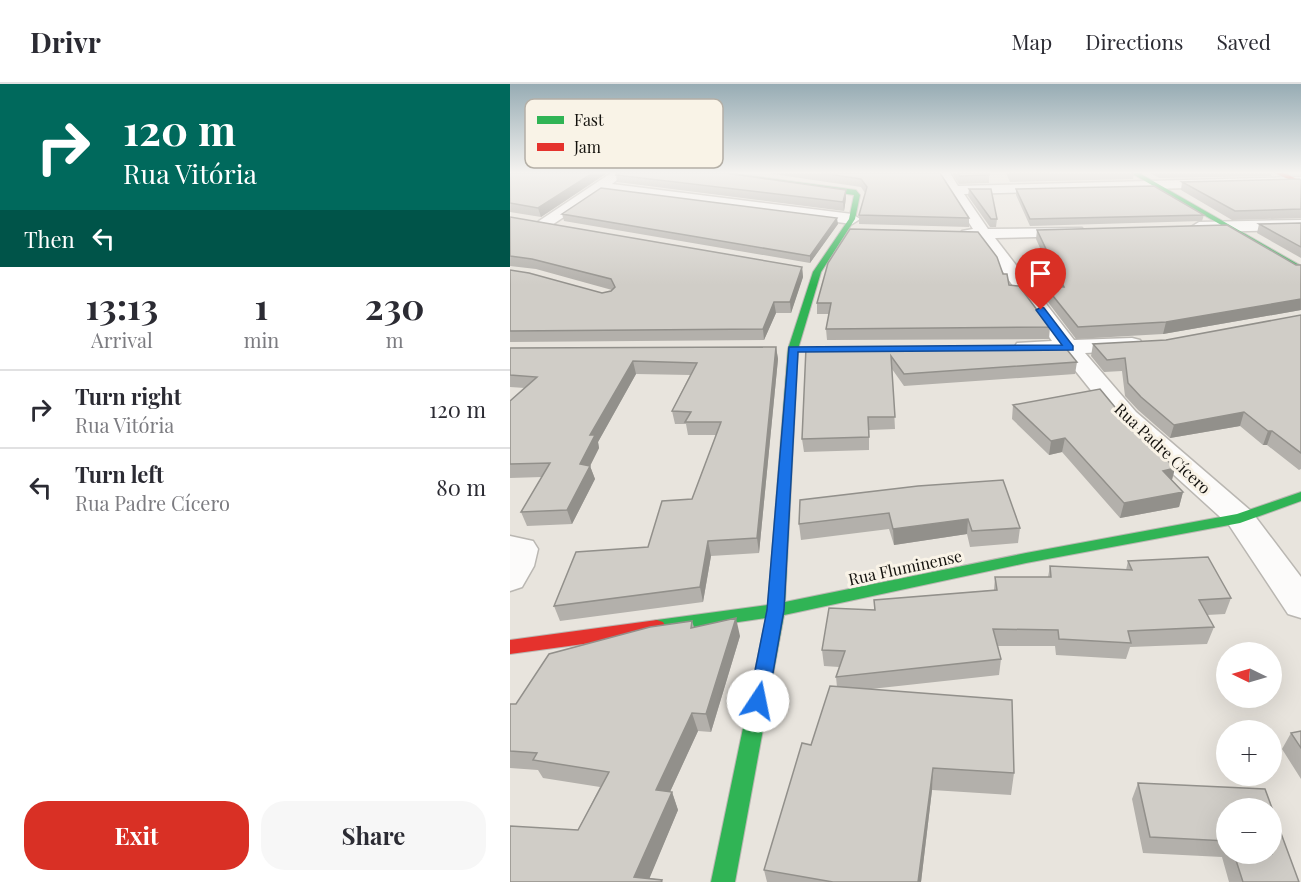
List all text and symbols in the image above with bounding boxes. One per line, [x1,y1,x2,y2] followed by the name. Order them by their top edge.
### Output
[30,23,101,60] text: Drivr
[1011,27,1052,55] text: Map
[1085,27,1183,55] text: Directions
[1216,27,1271,55] text: Saved
[525,99,723,168] legend
[123,101,236,157] text: 120 m
[24,108,102,186] icon: right
[574,109,604,130] text: Fast
[573,136,601,157] text: Jam
[123,155,257,191] text: Rua Vitória
[87,222,120,255] icon: left
[24,224,75,254] text: Then
[1015,248,1066,310] pin
[1024,257,1057,290] icon: arrive
[86,281,158,329] text: 13:13
[255,281,268,329] text: 1
[365,281,424,329] text: 230
[91,326,153,353] text: Arrival
[244,326,279,353] text: min
[386,326,404,353] text: m
[75,381,181,411] text: Turn right
[24,393,57,426] icon: right
[429,394,486,424] text: 120 m
[1111,398,1216,498] street label: Rua Padre Cícero
[75,411,174,438] text: Rua Vitória
[75,459,164,489] text: Turn left
[24,471,57,504] icon: left
[436,472,486,502] text: 80 m
[75,489,230,516] text: Rua Padre Cícero
[846,545,964,589] street label: Rua Fluminense
[1216,642,1282,708] north arrow
[1216,642,1282,864] map controls
[726,669,790,733] position arrow
[1216,720,1282,786] button: +
[1216,798,1282,864] button: −
[24,801,249,870] button: Exit
[261,801,486,870] button: Share

